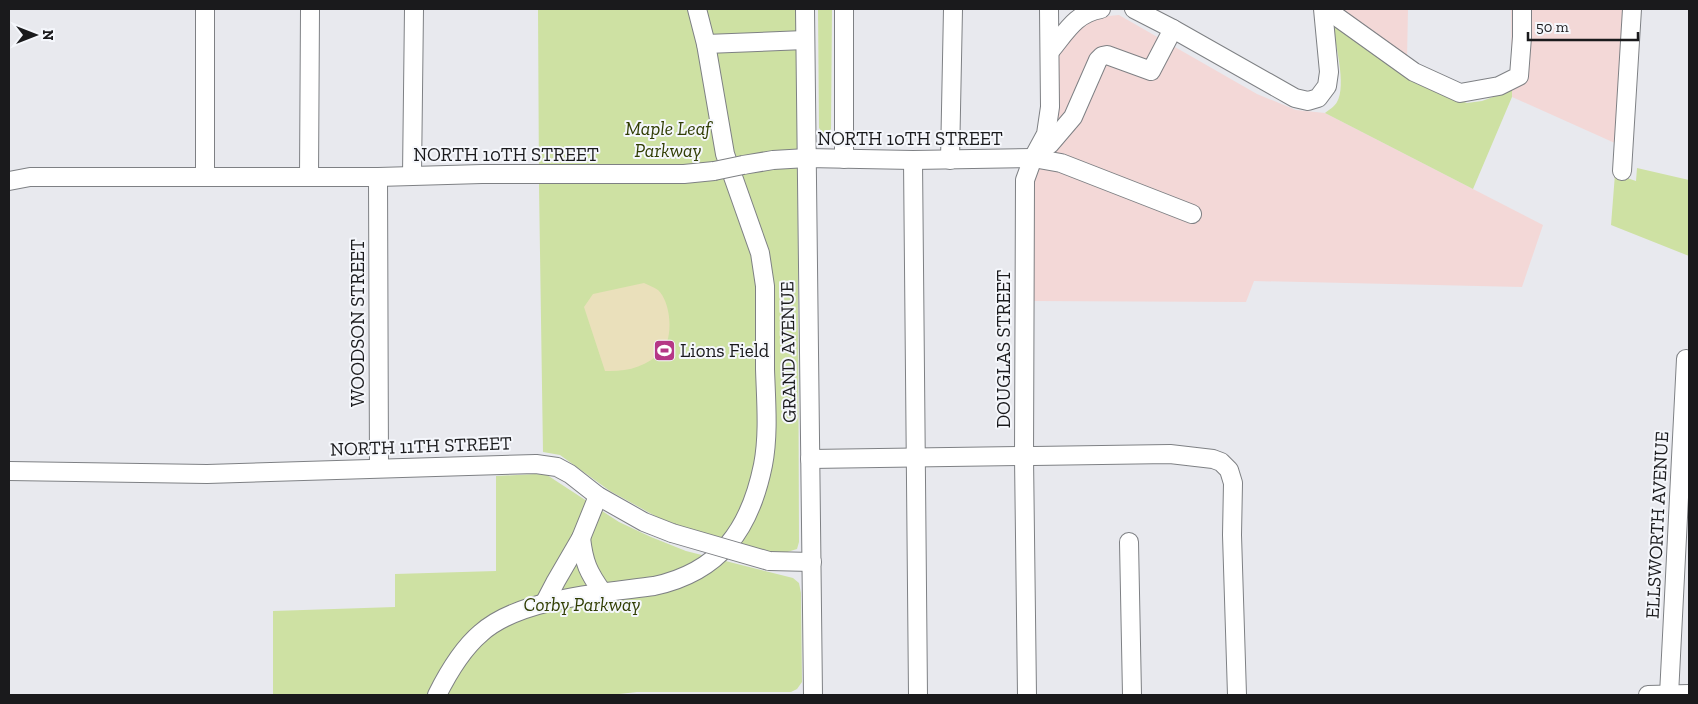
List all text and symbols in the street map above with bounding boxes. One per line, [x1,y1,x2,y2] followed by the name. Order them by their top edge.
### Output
[10,10,60,60] north arrow
[1528,10,1638,42] scale bar
[1536,18,1569,36] text: 50 m
[39,30,56,41] text: N
[625,117,713,162] park label: Maple Leaf Parkway
[817,127,1003,150] street label: NORTH 10TH STREET
[413,143,599,166] street label: NORTH 10TH STREET
[346,239,369,407] street label: WOODSON STREET
[992,270,1015,428] street label: DOUGLAS STREET
[775,281,801,423] street label: GRAND AVENUE
[652,338,676,362] sports icon: Lions Field
[680,339,770,362] place label: Lions Field
[330,431,513,461] street label: NORTH 11TH STREET
[1641,431,1673,619] street label: ELLSWORTH AVENUE
[524,593,641,616] park label: Corby Parkway

